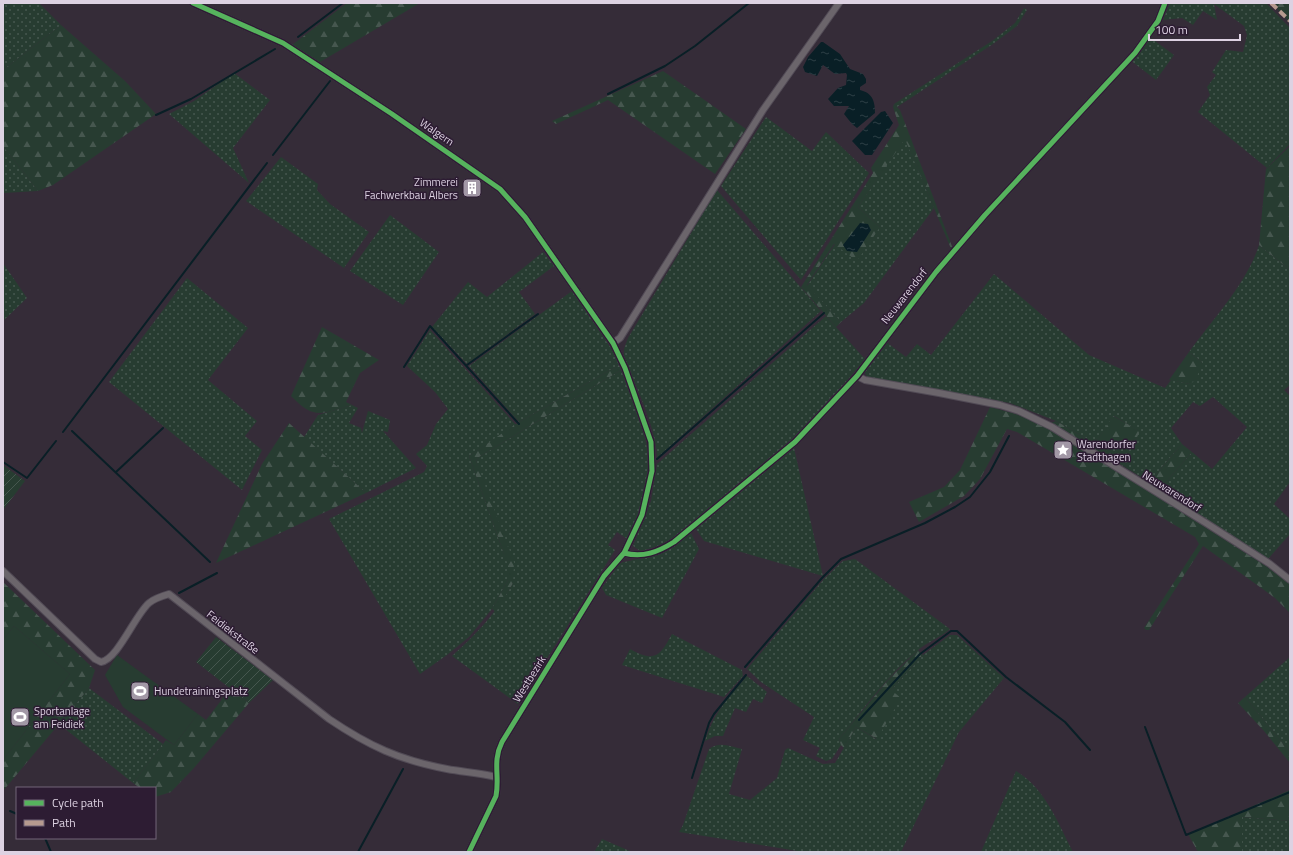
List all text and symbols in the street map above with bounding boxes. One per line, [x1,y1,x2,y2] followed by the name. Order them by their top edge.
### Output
[1149,16,1240,42] scale bar
[1155,20,1188,39] text: 100 m
[417,115,458,149] street label: Walgern
[365,174,458,203] place label: Zimmerei Fachwerkbau Albers
[461,177,483,199] building icon: Zimmerei Fachwerkbau Albers
[877,264,931,327] street label: Neuwarendorf
[1077,436,1136,465] place label: Warendorfer Stadthagen
[1052,439,1074,461] place icon: Warendorfer Stadthagen
[1139,467,1205,516] street label: Neuwarendorf
[203,606,263,658] street label: Feidiekstraße
[508,652,550,705] street label: Westbezirk
[129,680,151,702] sports icon: Hundetrainingsplatz
[154,683,248,699] place label: Hundetrainingsplatz
[34,703,90,732] place label: Sportanlage am Feidiek
[9,706,31,728] sports icon: Sportanlage am Feidiek
[16,787,156,839] legend
[52,793,104,812] text: Cycle path
[52,813,76,832] text: Path

